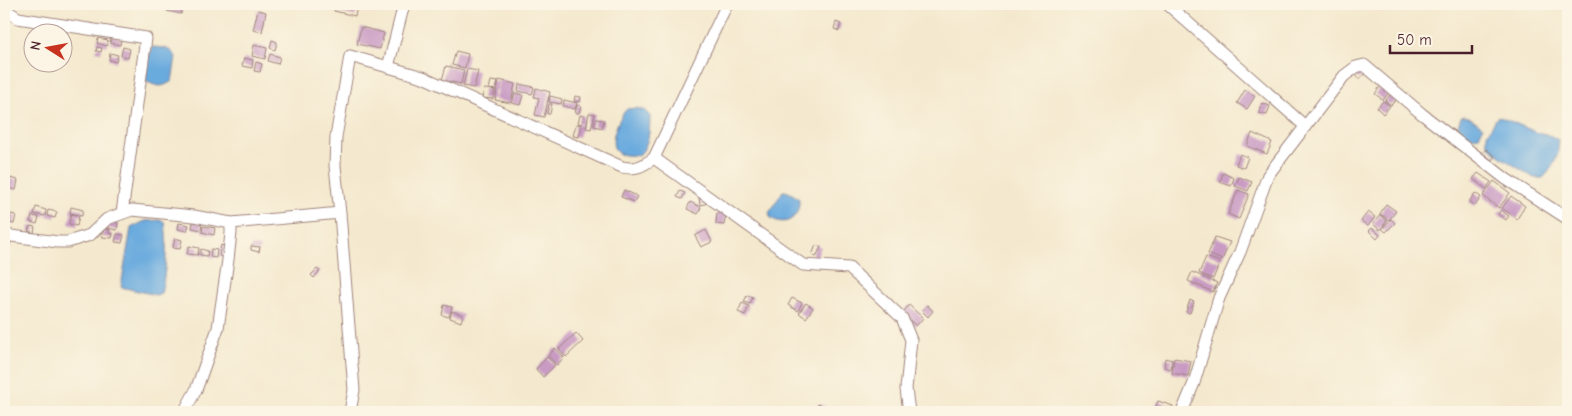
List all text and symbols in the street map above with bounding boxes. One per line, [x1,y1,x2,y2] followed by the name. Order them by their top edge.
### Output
[22,22,72,72] north arrow
[1390,22,1472,54] scale bar
[1397,31,1432,49] text: 50 m
[27,40,45,52] text: N

